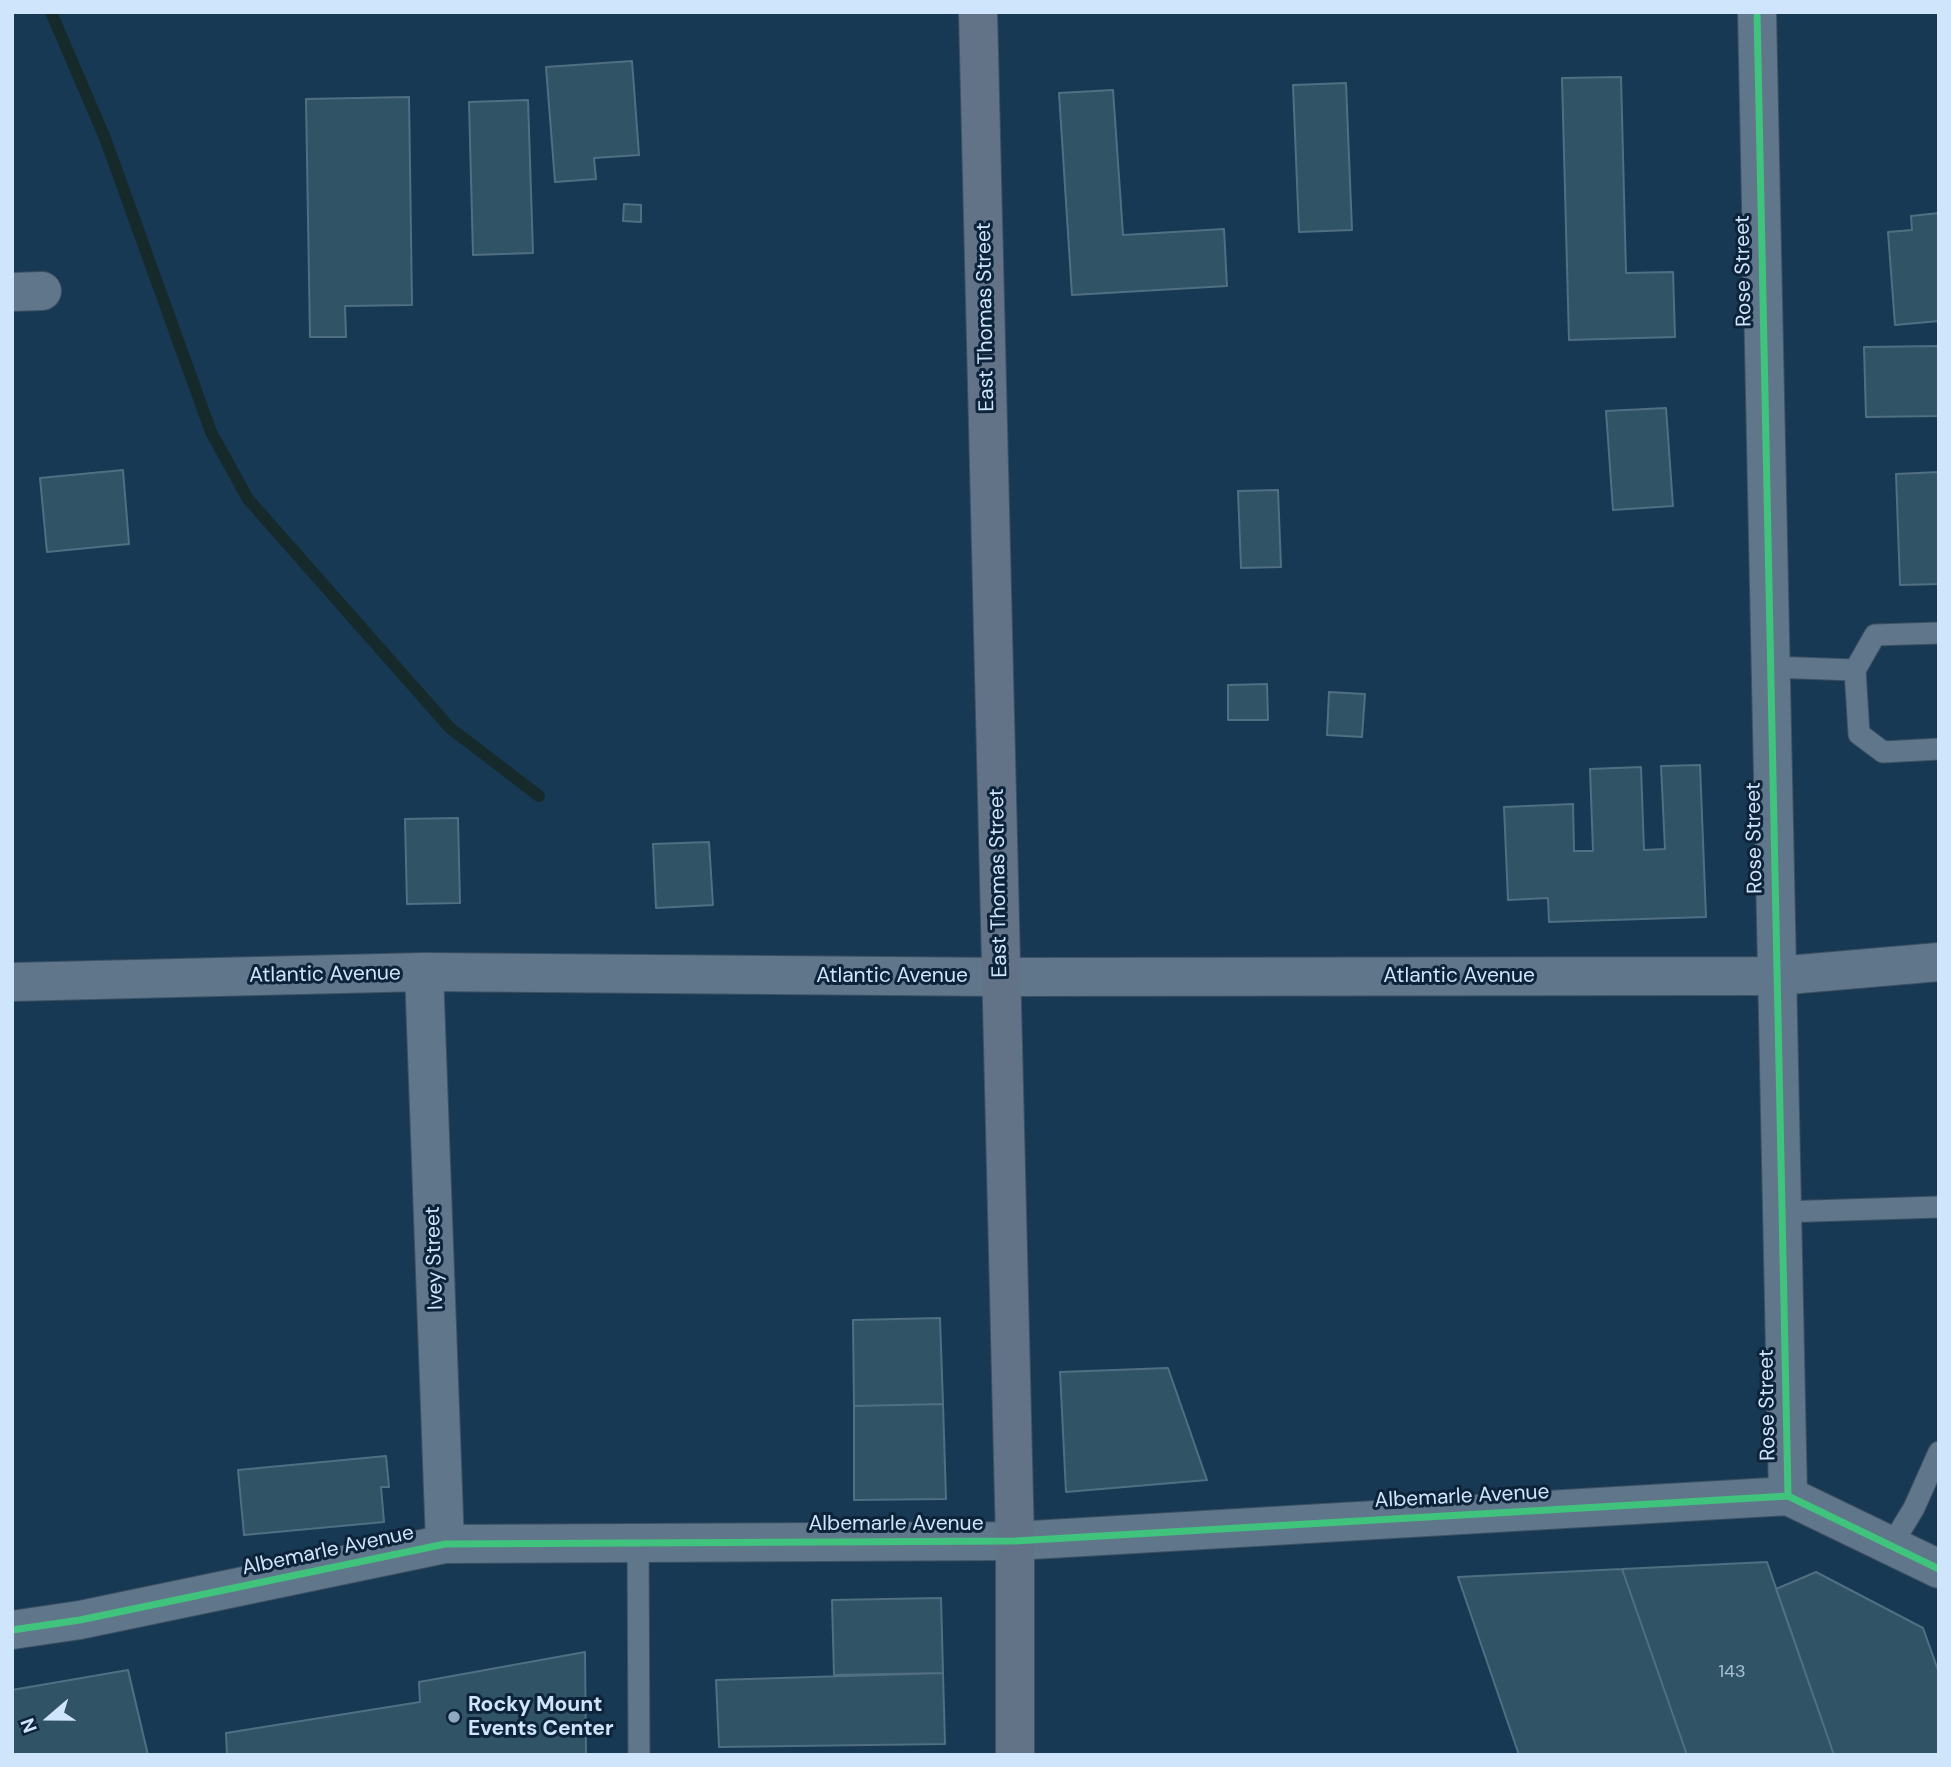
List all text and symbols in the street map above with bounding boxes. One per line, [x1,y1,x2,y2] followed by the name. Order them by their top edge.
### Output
[1730,215,1758,327] street label: Rose Street
[972,222,1000,412] street label: East Thomas Street
[1741,782,1769,894] street label: Rose Street
[985,788,1013,978] street label: East Thomas Street
[249,961,401,989] street label: Atlantic Avenue
[816,963,968,989] street label: Atlantic Avenue
[1383,963,1535,989] street label: Atlantic Avenue
[421,1206,449,1310] street label: Ivey Street
[1754,1349,1782,1461] street label: Rose Street
[1374,1480,1550,1514] street label: Albemarle Avenue
[808,1511,984,1537] street label: Albemarle Avenue
[240,1520,416,1582] street label: Albemarle Avenue
[1718,1661,1746,1683] house number: 143
[14,1683,84,1753] north arrow
[468,1692,614,1742] place label: Rocky Mount Events Center
[446,1709,462,1725] marker: Rocky Mount Events Center
[15,1715,43,1736] text: N

